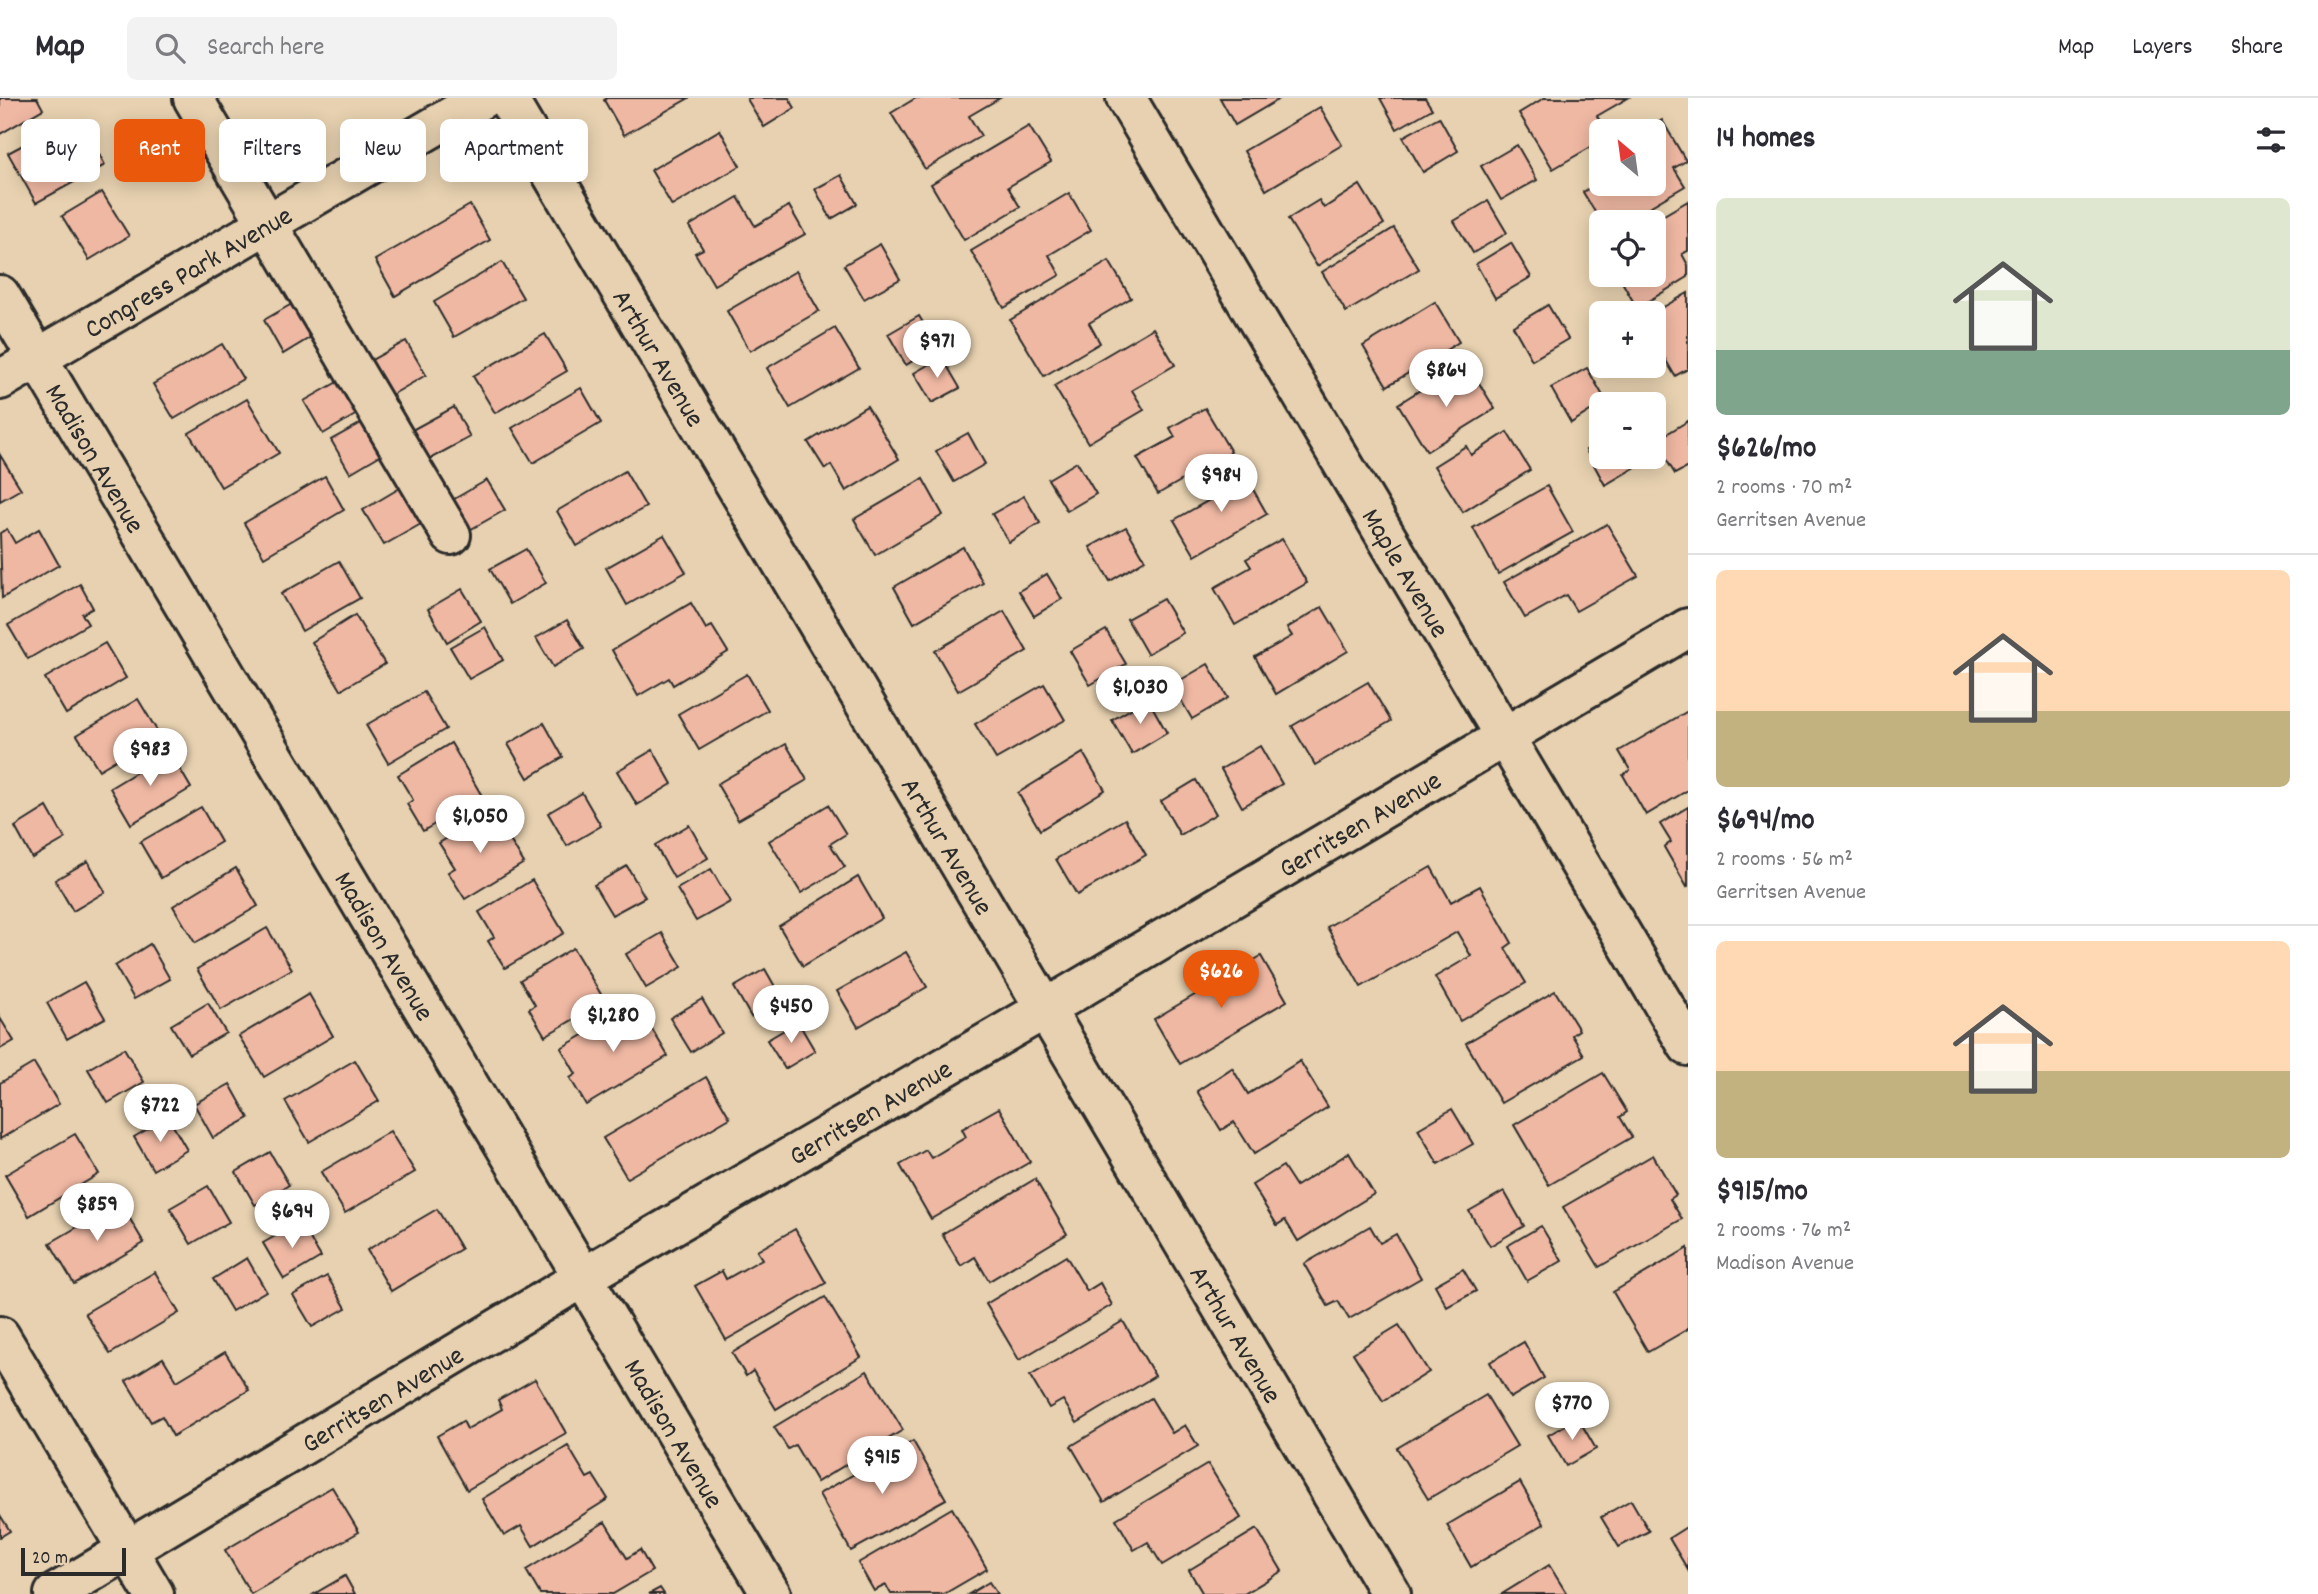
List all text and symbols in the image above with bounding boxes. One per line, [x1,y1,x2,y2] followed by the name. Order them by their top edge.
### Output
[127,17,617,80] search box
[35,25,85,72] text: Map
[151,29,189,67] icon: search
[207,30,325,67] text: Search here
[2058,31,2094,65] text: Map
[2132,31,2193,65] text: Layers
[2231,31,2283,65] text: Share
[21,119,100,182] chip: Buy
[114,119,205,182] chip: Rent
[219,119,326,182] chip: Filters
[340,119,426,182] chip: New
[440,119,588,182] chip: Apartment
[1589,119,1666,196] north arrow
[1589,119,1666,469] map controls
[1716,119,1815,162] text: 14 homes
[2252,121,2290,159] icon: filters
[78,198,302,351] street label: Congress Park Avenue
[1589,210,1666,287] button: locate
[1940,243,2066,369] icon: home
[599,283,712,436] street label: Arthur Avenue
[1589,301,1666,378] button: +
[896,320,978,380] pin: $971
[919,326,955,359] text: $971
[1405,350,1487,409] pin: $864
[1425,355,1467,388] text: $864
[32,378,152,543] street label: Madison Avenue
[1589,392,1666,469] button: −
[1716,429,1816,472] text: $626/mo
[1180,454,1262,514] pin: $984
[1201,460,1241,493] text: $984
[1716,472,1852,505] text: 2 rooms · 70 m²
[1349,502,1457,647] street label: Maple Avenue
[1716,505,1866,538] text: Gerritsen Avenue
[1940,615,2066,741] icon: home
[1083,666,1197,726] pin: $1,030
[1112,672,1168,705] text: $1,030
[109,728,191,788] pin: $983
[129,734,171,767] text: $983
[1273,763,1451,891] street label: Gerritsen Avenue
[888,771,1001,924] street label: Arthur Avenue
[423,796,537,855] pin: $1,050
[452,801,508,834] text: $1,050
[1716,801,1815,844] text: $694/mo
[1716,844,1853,877] text: 2 rooms · 56 m²
[321,865,442,1030] street label: Madison Avenue
[1716,877,1866,910] text: Gerritsen Avenue
[1180,950,1262,1010] pin: $626
[1199,956,1243,989] text: $626
[750,986,832,1045] pin: $450
[1940,986,2066,1112] icon: home
[769,991,813,1024] text: $450
[556,995,670,1054] pin: $1,280
[587,1000,639,1033] text: $1,280
[783,1052,961,1178] street label: Gerritsen Avenue
[119,1084,201,1144] pin: $722
[140,1090,180,1123] text: $722
[1716,1172,1808,1215] text: $915/mo
[56,1184,138,1243] pin: $859
[76,1189,118,1222] text: $859
[251,1190,333,1250] pin: $694
[270,1196,314,1229] text: $694
[1716,1215,1851,1248] text: 2 rooms · 76 m²
[1716,1248,1854,1281] text: Madison Avenue
[1176,1259,1289,1413] street label: Arthur Avenue
[296,1338,473,1466] street label: Gerritsen Avenue
[611,1353,731,1518] street label: Madison Avenue
[1531,1382,1613,1442] pin: $770
[1551,1388,1593,1421] text: $770
[841,1436,923,1496] pin: $915
[863,1442,901,1475] text: $915
[21,1545,126,1577] scale bar
[32,1546,68,1573] text: 20 m

